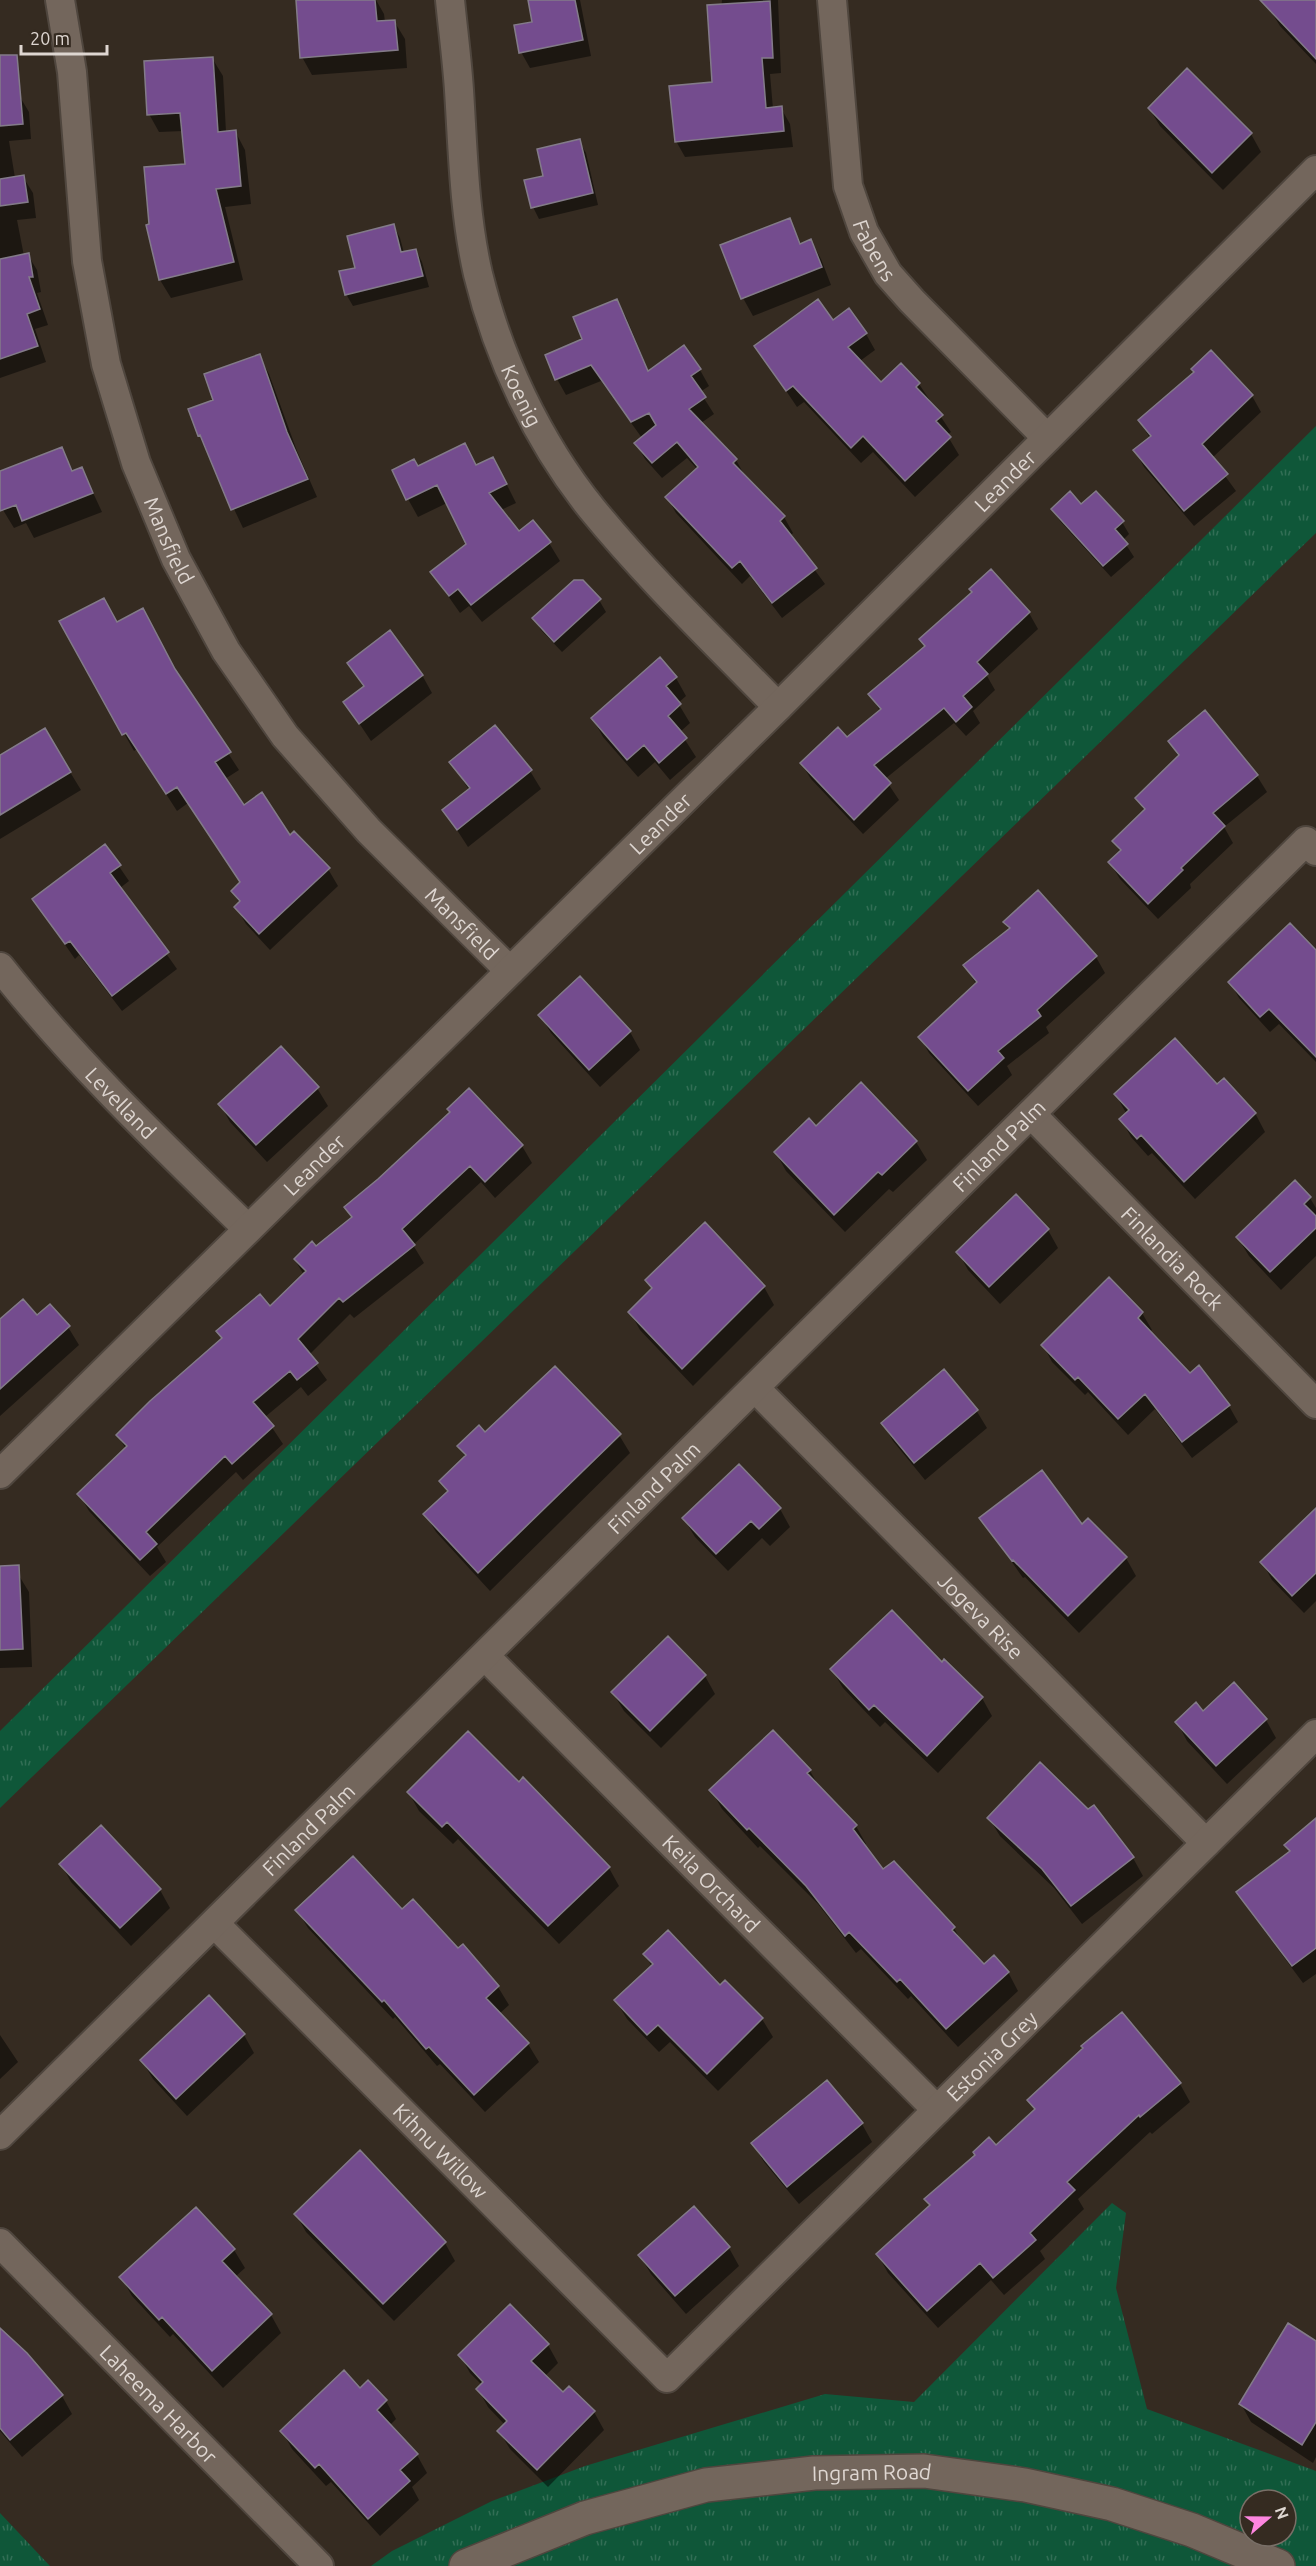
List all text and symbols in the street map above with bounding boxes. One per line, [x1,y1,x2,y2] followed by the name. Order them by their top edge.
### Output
[21,18,106,56] scale bar
[30,28,70,48] text: 20 m
[849,216,900,286] street label: Fabens
[497,361,547,431] street label: Koenig
[969,445,1041,516] street label: Leander
[139,493,199,588] street label: Mansfield
[624,788,696,859] street label: Leander
[421,882,503,965] street label: Mansfield
[81,1062,161,1144] street label: Levelland
[948,1095,1050,1196] street label: Finland Palm
[278,1129,350,1200] street label: Leander
[1117,1201,1229,1315] street label: Finlandia Rock
[602,1437,705,1538] street label: Finland Palm
[933,1568,1029,1664] street label: Jogeva Rise
[257,1779,360,1880] street label: Finland Palm
[658,1830,765,1937] street label: Keila Orchard
[941,2006,1042,2106] street label: Estonia Grey
[389,2098,493,2203] street label: Kihnu Willow
[95,2340,222,2468] street label: Laheema Harbor
[812,2458,933,2485] street label: Ingram Road
[1238,2488,1298,2548] north arrow
[1272,2504,1293,2522] text: N

